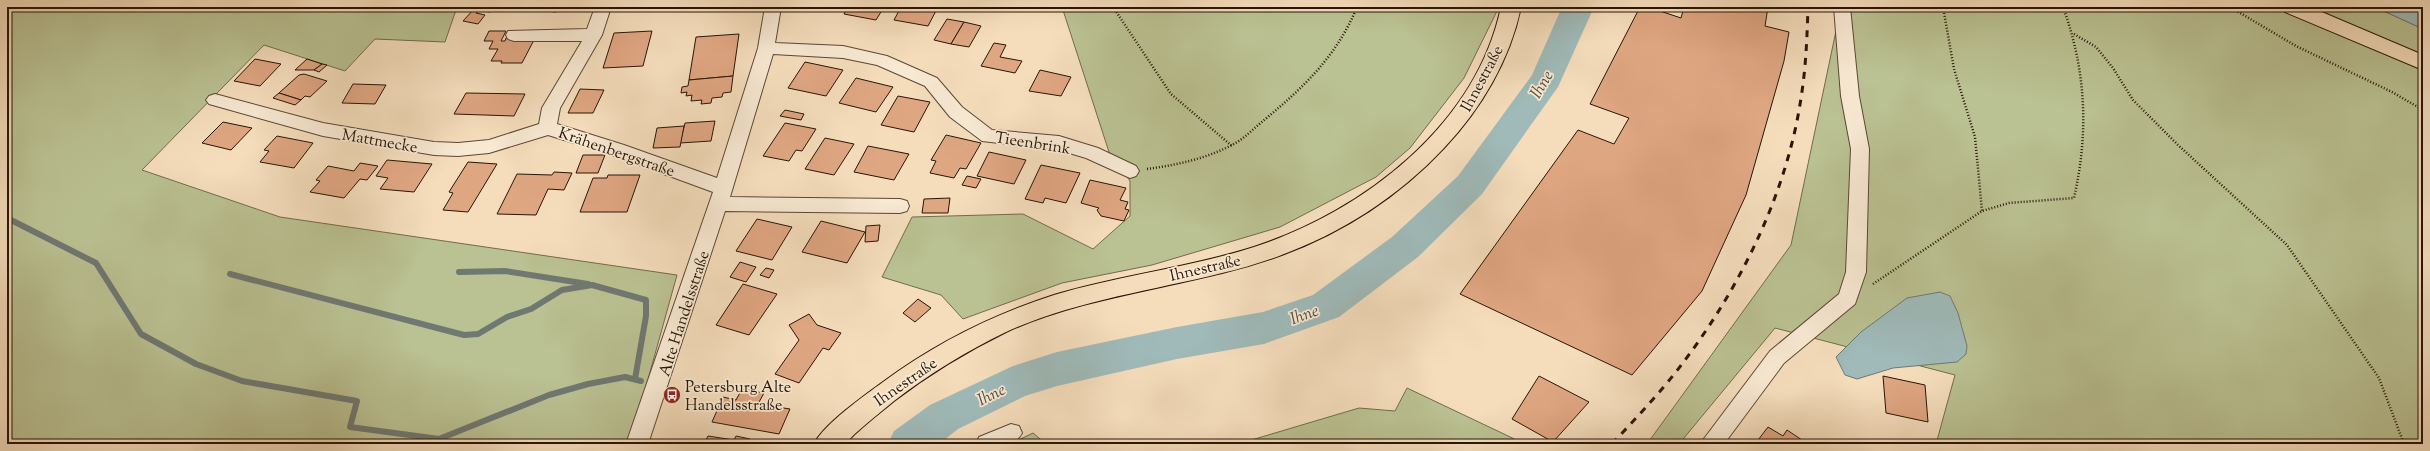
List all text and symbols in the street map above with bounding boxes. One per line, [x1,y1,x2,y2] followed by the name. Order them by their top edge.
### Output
[1456,42,1510,117] street label: Ihnestraße
[1525,66,1561,104] water label: Ihne
[555,123,677,184] street label: Krähenbergstraße
[340,125,419,160] street label: Mattmecke
[993,127,1073,162] street label: Tieenbrink
[654,248,717,380] street label: Alte Handelsstraße
[1168,250,1243,289] street label: Ihnestraße
[1287,300,1323,332] water label: Ihne
[870,353,943,413] street label: Ihnestraße
[685,377,791,418] place label: Petersburg Alte Handelsstraße
[974,379,1010,413] water label: Ihne
[662,385,682,405] bus stop icon: Petersburg Alte Handelsstraße

